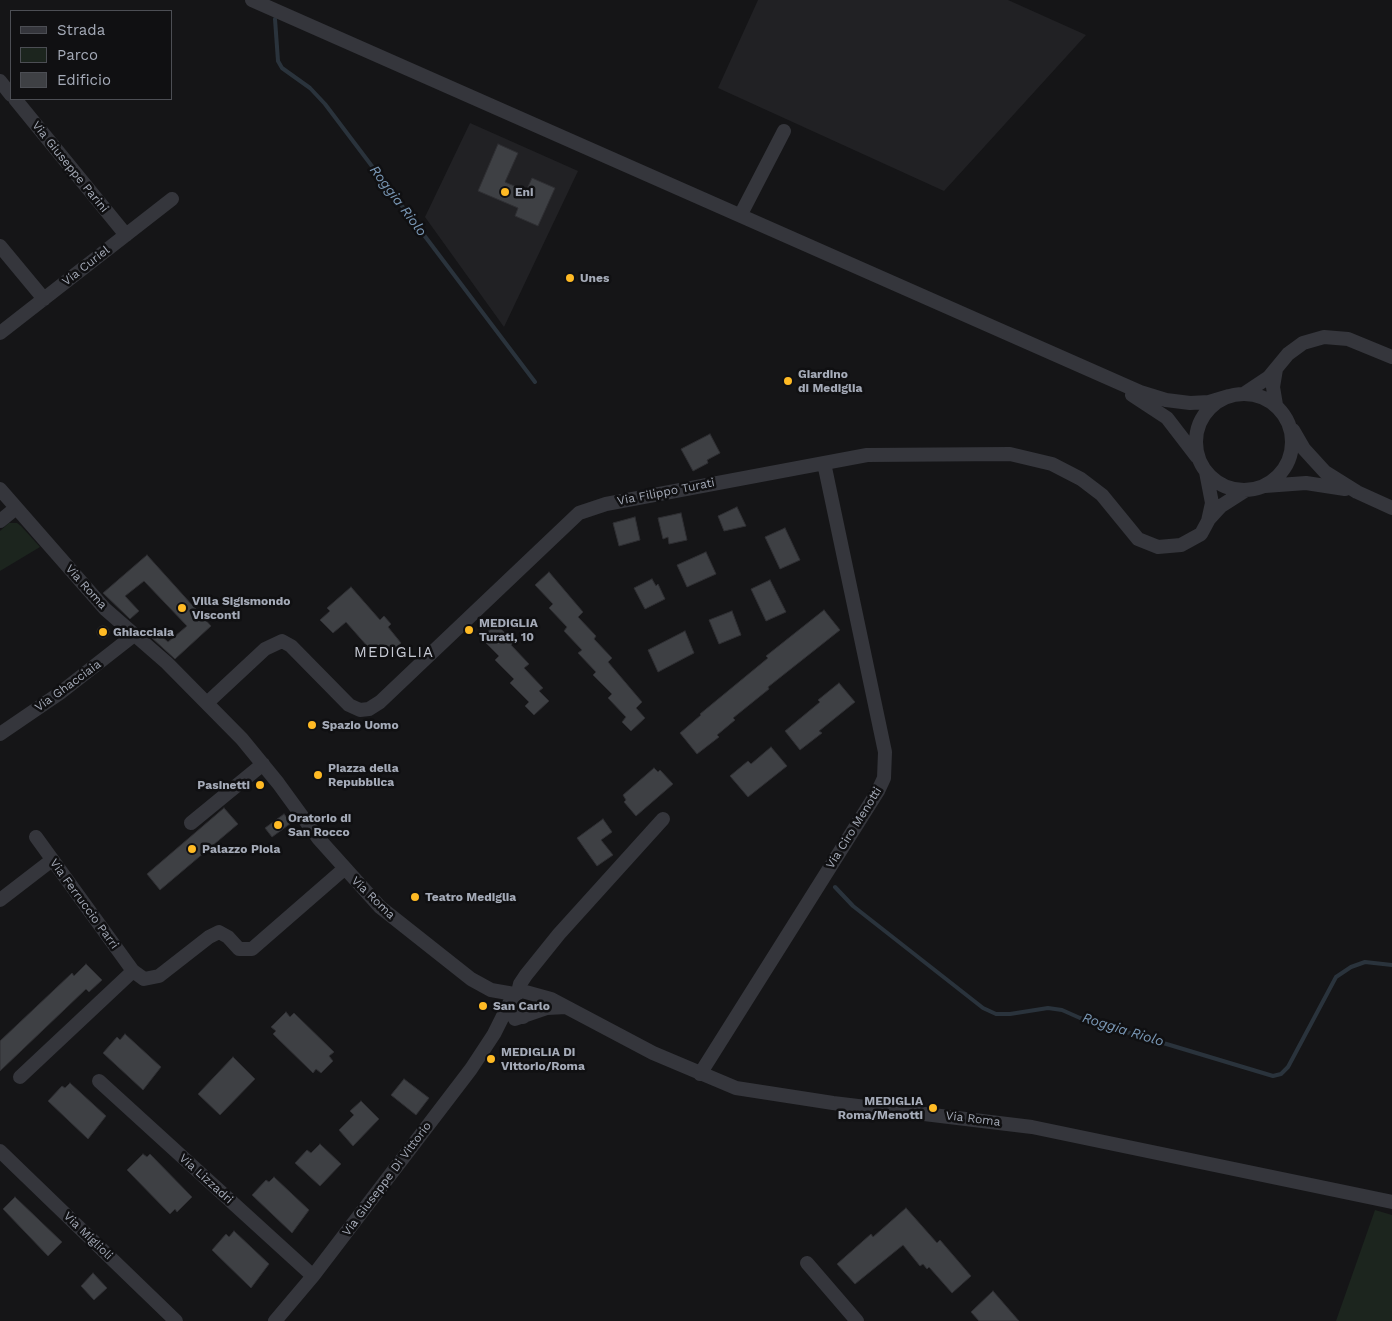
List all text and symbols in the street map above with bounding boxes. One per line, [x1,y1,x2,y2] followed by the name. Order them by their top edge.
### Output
[10,10,172,100] legend
[57,21,105,39] text: Strada
[57,46,98,64] text: Parco
[57,71,111,89] text: Edificio
[29,118,111,216] street label: Via Giuseppe Parini
[366,162,430,240] water label: Roggia Riolo
[515,185,534,199] place label: Eni
[499,186,511,198] marker: Eni
[59,243,113,289] street label: Via Curiel
[580,271,609,285] place label: Unes
[564,272,576,284] marker: Unes
[798,367,862,395] place label: Giardino di Mediglia
[782,375,794,387] marker: Giardino di Mediglia
[616,475,716,509] street label: Via Filippo Turati
[62,562,110,612] street label: Via Roma
[192,594,290,622] place label: Villa Sigismondo Visconti
[176,602,188,614] marker: Villa Sigismondo Visconti
[479,616,538,644] place label: MEDIGLIA Turati, 10
[463,624,475,636] marker: MEDIGLIA Turati, 10
[113,625,174,639] place label: Ghiacciaia
[97,626,109,638] marker: Ghiacciaia
[353,644,435,662] district label: MEDIGLIA
[32,657,104,715] street label: Via Ghacciaia
[322,718,399,732] place label: Spazio Uomo
[306,719,318,731] marker: Spazio Uomo
[328,761,399,789] place label: Piazza della Repubblica
[312,769,324,781] marker: Piazza della Repubblica
[197,778,250,792] place label: Pasinetti
[254,779,266,791] marker: Pasinetti
[823,785,885,871] street label: Via Ciro Menotti
[288,811,351,839] place label: Oratorio di San Rocco
[272,819,284,831] marker: Oratorio di San Rocco
[202,842,281,856] place label: Palazzo Piola
[186,843,198,855] marker: Palazzo Piola
[47,856,121,952] street label: Via Ferruccio Parri
[348,874,398,922] street label: Via Roma
[425,890,516,904] place label: Teatro Mediglia
[409,891,421,903] marker: Teatro Mediglia
[493,999,550,1013] place label: San Carlo
[477,1000,489,1012] marker: San Carlo
[1080,1010,1166,1050] water label: Roggia Riolo
[501,1045,585,1073] place label: MEDIGLIA Di Vittorio/Roma
[485,1053,497,1065] marker: MEDIGLIA Di Vittorio/Roma
[838,1094,923,1122] place label: MEDIGLIA Roma/Menotti
[927,1102,939,1114] marker: MEDIGLIA Roma/Menotti
[945,1108,1001,1130] street label: Via Roma
[339,1119,435,1239] street label: Via Giuseppe Di Vittorio
[176,1151,236,1207] street label: Via Lizzadri
[60,1209,116,1263] street label: Via Miglioli

